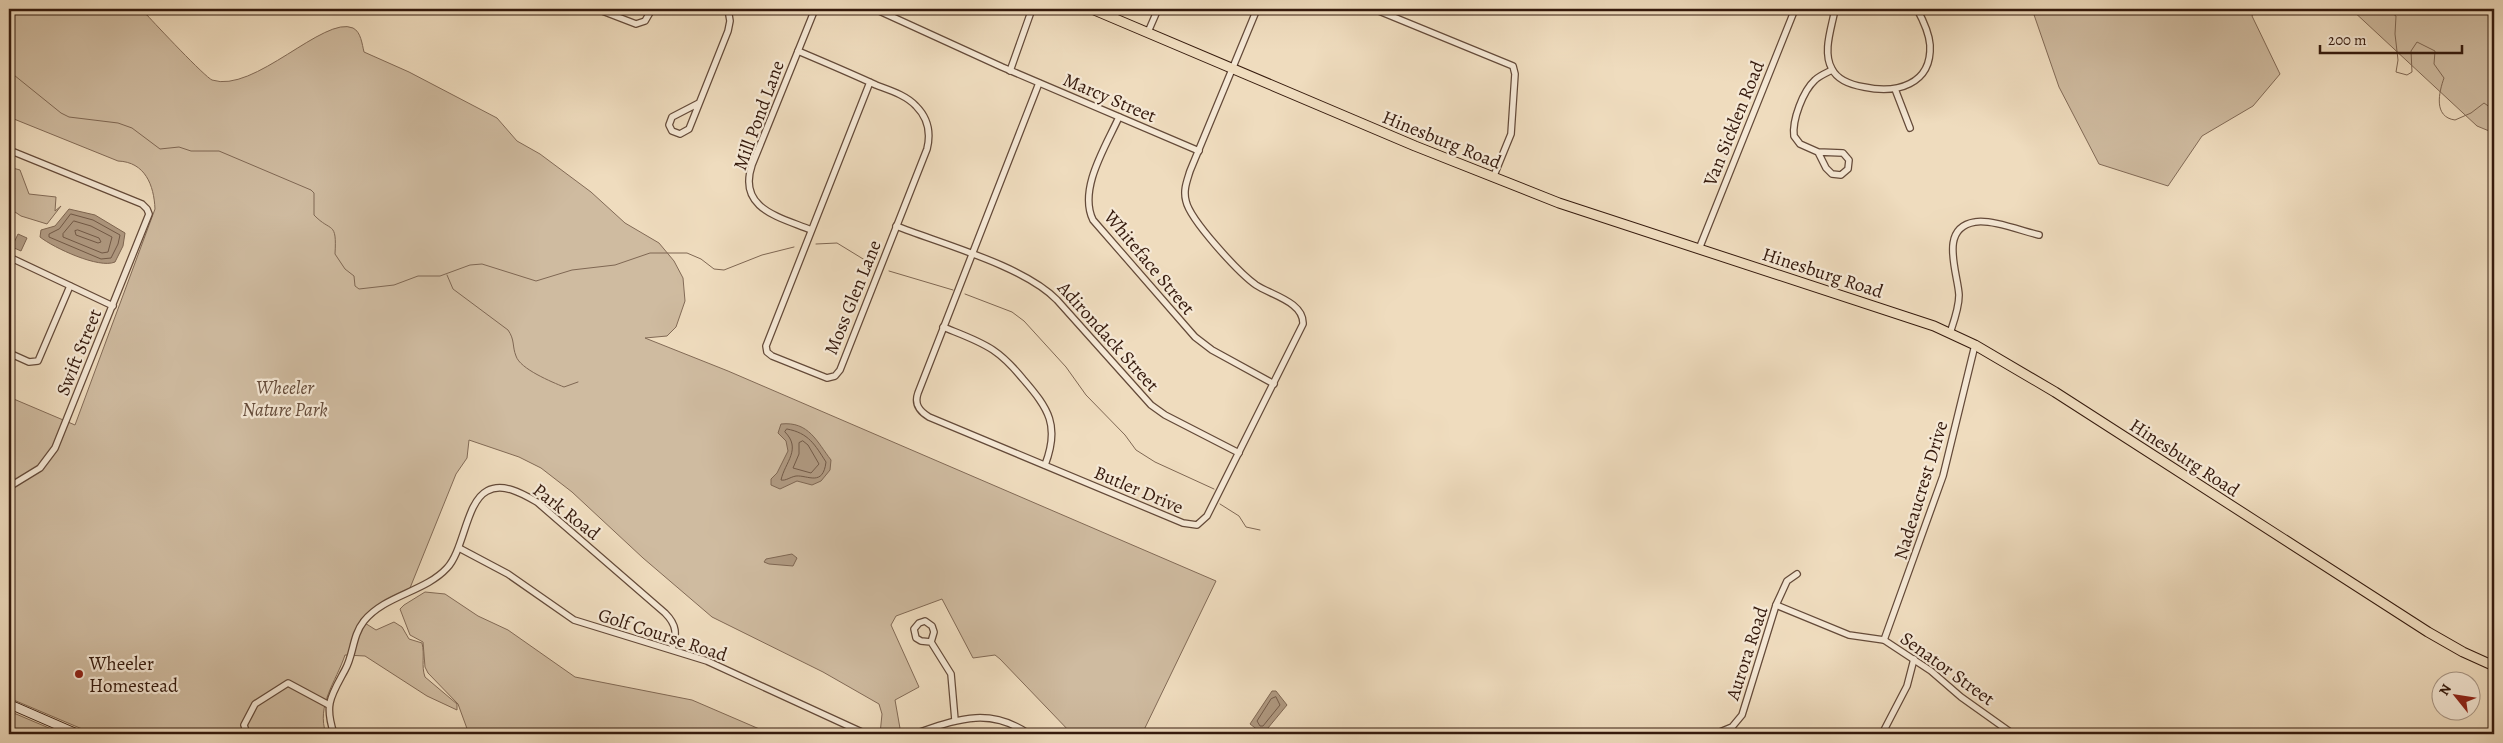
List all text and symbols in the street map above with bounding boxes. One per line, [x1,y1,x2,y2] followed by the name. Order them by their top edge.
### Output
[2320,22,2463,54] scale bar
[2328,30,2367,50] text: 200 m
[1697,56,1771,191] street label: Van Sicklen Road
[727,57,791,174] street label: Mill Pond Lane
[1059,67,1160,129] street label: Marcy Street
[1378,104,1506,176] street label: Hinesburg Road
[1097,204,1201,321] street label: Whiteface Street
[818,236,888,359] street label: Moss Glen Lane
[1759,241,1887,305] street label: Hinesburg Road
[1051,275,1165,398] street label: Adirondack Street
[50,305,108,400] street label: Swift Street
[242,375,328,423] park label: Wheeler Nature Park
[2124,413,2245,504] street label: Hinesburg Road
[1887,418,1954,563] street label: Nadeaucrest Drive
[1090,459,1187,520] street label: Butler Drive
[527,477,606,547] street label: Park Road
[595,602,731,668] street label: Golf Course Road
[1719,603,1775,704] street label: Aurora Road
[1895,626,2000,712] street label: Senator Street
[88,651,179,699] place label: Wheeler Homestead
[73,668,85,680] marker: Wheeler Homestead
[2430,670,2480,720] north arrow
[2434,681,2456,699] text: N

